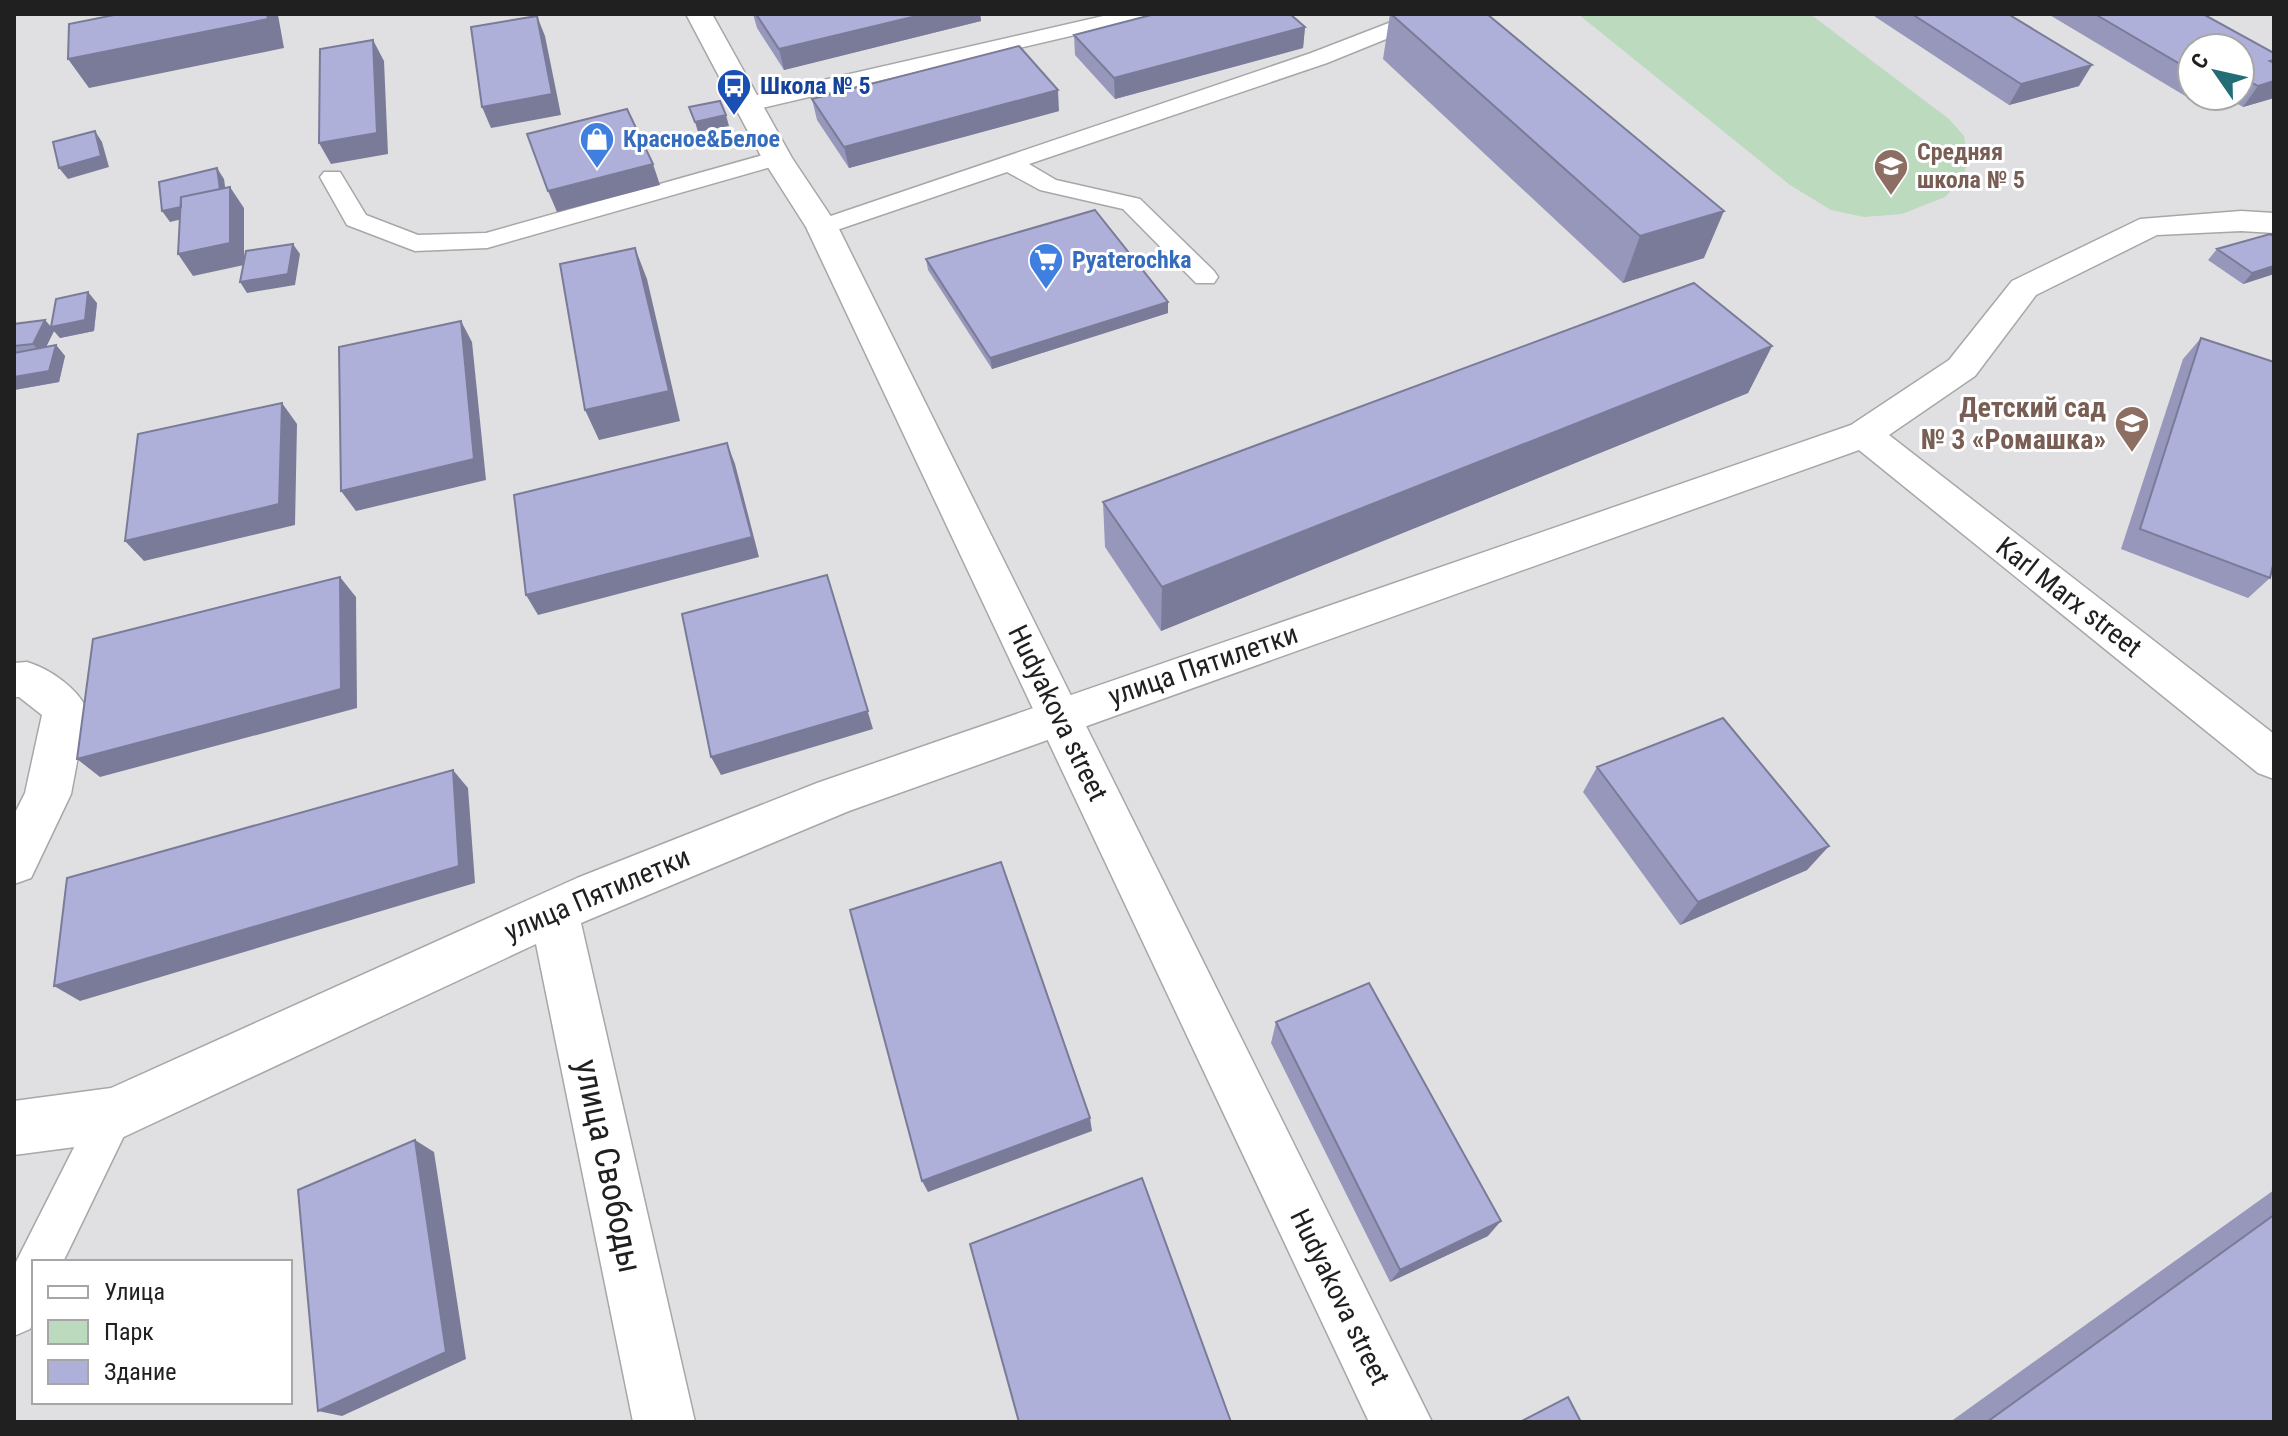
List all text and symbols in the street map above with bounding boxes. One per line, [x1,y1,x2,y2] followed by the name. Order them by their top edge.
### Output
[2176,32,2256,112] north arrow
[2186,49,2214,73] text: С
[715,67,753,117] bus stop icon: Школа № 5
[760,72,871,100] place label: Школа № 5
[578,120,616,170] shop icon: Красное&Белое
[623,125,780,153] place label: Красное&Белое
[1917,138,2025,194] place label: Средняя школа № 5
[1872,147,1910,197] school or university icon: Средняя школа № 5
[1027,241,1065,291] supermarket icon: Pyaterochka
[1072,246,1192,274] place label: Pyaterochka
[1920,391,2106,456] place label: Детский сад № 3 «Ромашка»
[2113,404,2151,454] school or university icon: Детский сад № 3 «Ромашка»
[1990,530,2148,664] street label: Karl Marx street
[1104,617,1302,713] street label: улица Пятилетки
[1001,620,1115,806] street label: Hudyakova street
[499,840,695,948] street label: улица Пятилетки
[567,1056,651,1276] street label: улица Свободы
[1283,1204,1397,1390] street label: Hudyakova street
[32,1260,292,1404] legend
[104,1278,165,1306] text: Улица
[104,1318,154,1346] text: Парк
[104,1358,176,1386] text: Здание

